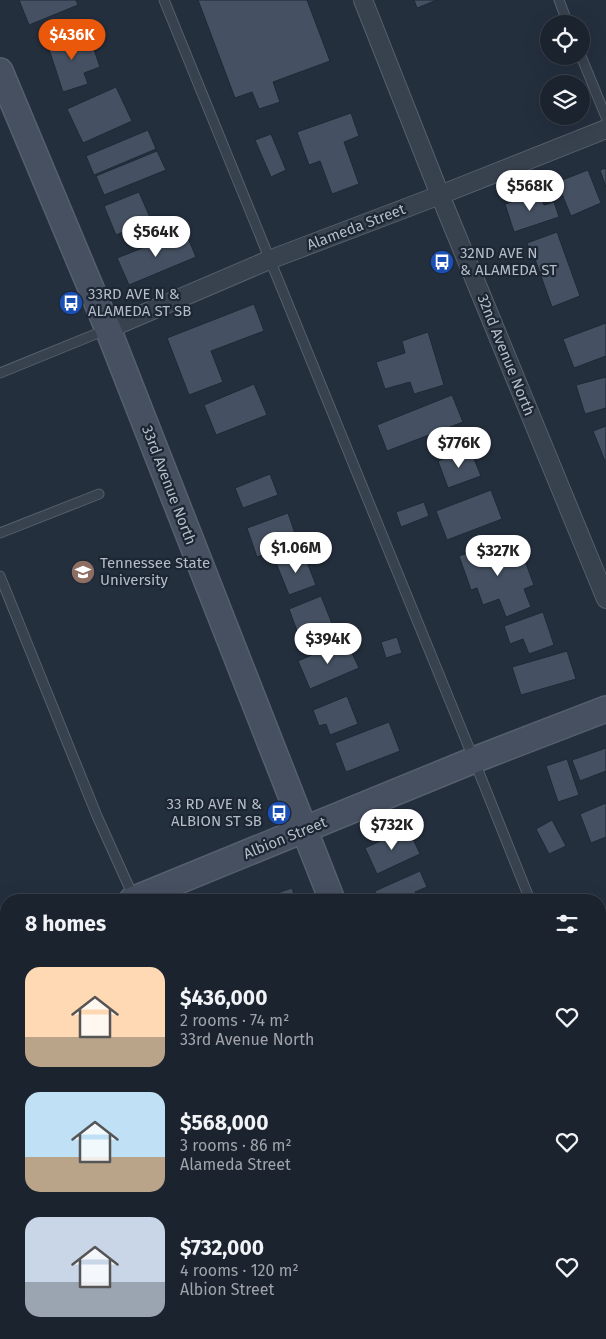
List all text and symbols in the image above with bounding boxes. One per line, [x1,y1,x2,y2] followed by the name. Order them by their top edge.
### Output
[540,15,590,125] map controls
[540,15,590,65] button: locate
[37,18,107,61] pin: $436K
[49,25,95,44] text: $436K
[540,75,590,125] button: layers
[495,170,565,212] pin: $568K
[507,176,553,195] text: $568K
[304,200,408,254] street label: Alameda Street
[121,216,191,258] pin: $564K
[133,222,179,241] text: $564K
[460,244,557,279] place label: 32ND AVE N & ALAMEDA ST
[429,249,455,275] bus stop icon: 32ND AVE N & ALAMEDA ST
[88,285,191,320] place label: 33RD AVE N & ALAMEDA ST SB
[58,290,84,316] bus stop icon: 33RD AVE N & ALAMEDA ST SB
[473,292,539,418] street label: 32nd Avenue North
[138,423,200,547] street label: 33rd Avenue North
[424,426,494,469] pin: $776K
[438,433,480,452] text: $776K
[255,532,337,574] pin: $1.06M
[463,534,533,577] pin: $327K
[271,538,321,557] text: $1.06M
[477,541,519,560] text: $327K
[100,554,210,589] place label: Tennessee State University
[70,559,96,585] school or university icon: Tennessee State University
[293,622,363,665] pin: $394K
[306,629,350,648] text: $394K
[166,795,262,830] place label: 33 RD AVE N & ALBION ST SB
[266,800,292,826] bus stop icon: 33 RD AVE N & ALBION ST SB
[357,808,427,851] pin: $732K
[241,813,330,863] street label: Albion Street
[371,815,413,834] text: $732K
[553,910,581,938] icon: filters
[25,911,106,937] text: 8 homes
[180,985,267,1011] text: $436,000
[65,987,125,1047] icon: home
[553,1003,581,1031] icon: heart
[180,1011,289,1030] text: 2 rooms · 74 m²
[180,1030,314,1049] text: 33rd Avenue North
[180,1110,268,1136] text: $568,000
[65,1112,125,1172] icon: home
[553,1128,581,1156] icon: heart
[180,1136,292,1155] text: 3 rooms · 86 m²
[180,1155,291,1174] text: Alameda Street
[180,1235,264,1261] text: $732,000
[65,1237,125,1297] icon: home
[553,1253,581,1281] icon: heart
[180,1261,299,1280] text: 4 rooms · 120 m²
[180,1280,274,1299] text: Albion Street

